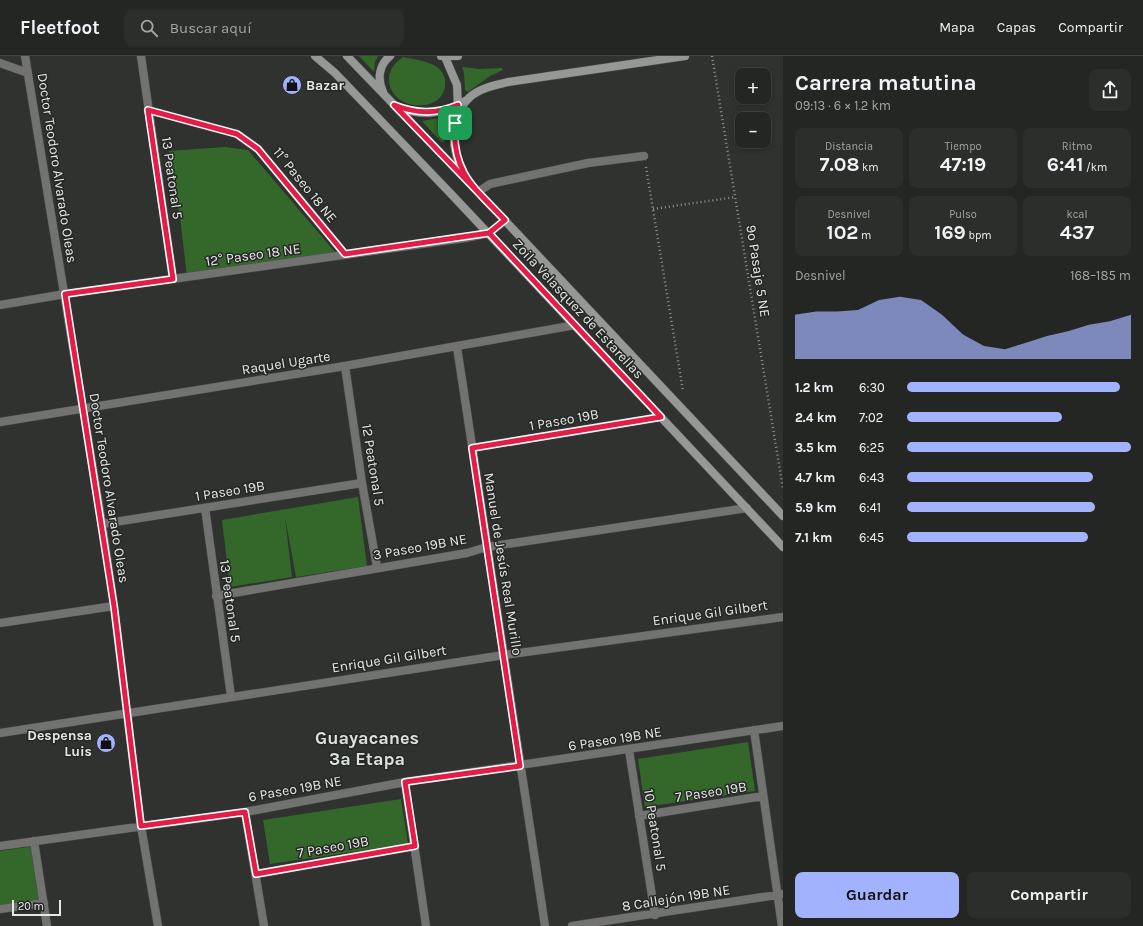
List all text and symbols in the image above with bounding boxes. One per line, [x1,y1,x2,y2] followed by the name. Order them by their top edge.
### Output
[124,10,404,46] search box
[20,17,100,39] text: Fleetfoot
[138,17,160,39] icon: search
[170,19,252,37] text: Buscar aquí
[939,19,975,36] text: Mapa
[997,19,1036,36] text: Capas
[1058,19,1123,36] text: Compartir
[735,68,771,148] map controls
[735,68,771,104] button: +
[1089,69,1131,111] button: share
[795,70,977,96] text: Carrera matutina
[34,72,80,264] street label: Doctor Teodoro Alvarado Oleas
[281,74,303,96] shop icon: Bazar
[306,77,344,94] place label: Bazar
[795,98,891,113] text: 09:13 · 6 × 1.2 km
[438,106,472,140] pin
[444,112,466,134] icon: arrive
[735,112,771,148] button: −
[158,136,186,220] street label: 13 Peatonal 5
[825,140,873,153] text: Distancia
[944,140,982,153] text: Tiempo
[1062,140,1092,153] text: Ritmo
[269,144,341,226] street label: 11° Paseo 18 NE
[820,153,859,176] text: 7.08
[940,153,986,176] text: 47:19
[1047,153,1083,176] text: 6:41
[859,161,878,174] text: km
[1083,161,1107,174] text: /km
[828,208,870,221] text: Desnivel
[949,208,977,221] text: Pulso
[1066,208,1088,221] text: kcal
[827,221,858,244] text: 102
[934,221,966,244] text: 169
[1060,221,1094,244] text: 437
[742,224,774,318] street label: 9º Pasaje 5 NE
[858,229,871,242] text: m
[966,229,992,242] text: bpm
[509,236,647,382] street label: Zoila Velasquez de Estarellas
[204,240,302,270] street label: 12° Paseo 18 NE
[795,268,846,283] text: Desnivel
[1070,268,1131,283] text: 168–185 m
[240,348,332,378] street label: Raquel Ugarte
[795,380,834,395] text: 1.2 km
[859,380,885,395] text: 6:30
[86,392,132,584] street label: Doctor Teodoro Alvarado Oleas
[528,406,600,434] street label: 1 Paseo 19B
[795,410,837,425] text: 2.4 km
[859,410,883,425] text: 7:02
[358,423,388,507] street label: 12 Peatonal 5
[795,440,837,455] text: 3.5 km
[859,440,884,455] text: 6:25
[795,470,835,485] text: 4.7 km
[859,470,884,485] text: 6:43
[480,471,526,657] street label: Manuel de Jesús Real Murillo
[194,477,266,505] street label: 1 Paseo 19B
[795,500,837,515] text: 5.9 km
[859,500,881,515] text: 6:41
[372,530,468,564] street label: 3 Paseo 19B NE
[795,530,832,545] text: 7.1 km
[859,530,884,545] text: 6:45
[216,559,244,643] street label: 13 Peatonal 5
[651,597,769,629] street label: Enrique Gil Gilbert
[330,642,448,676] street label: Enrique Gil Gilbert
[567,723,663,755] street label: 6 Paseo 19B NE
[27,727,92,760] place label: Despensa Luis
[315,727,419,770] district label: Guayacanes 3ª Etapa
[95,732,117,754] shop icon: Despensa Luis
[247,772,343,806] street label: 6 Paseo 19B NE
[674,778,748,806] street label: 7 Paseo 19B
[640,788,670,872] street label: 10 Peatonal 5
[296,832,370,862] street label: 7 Paseo 19B
[795,872,959,918] button: Guardar
[967,872,1131,918] button: Compartir
[621,881,731,915] street label: 8 Callejón 19B NE
[12,898,61,917] scale bar
[18,900,44,913] text: 20 m

